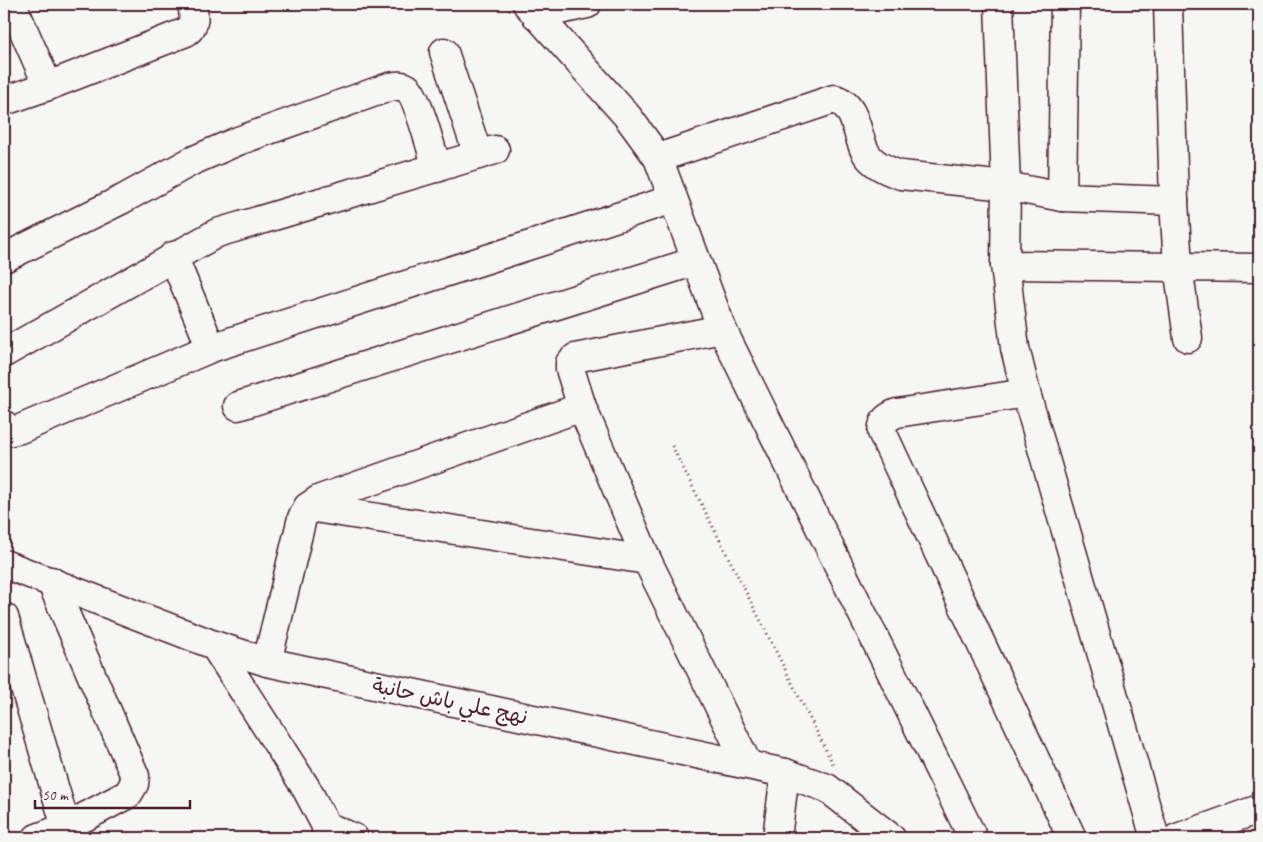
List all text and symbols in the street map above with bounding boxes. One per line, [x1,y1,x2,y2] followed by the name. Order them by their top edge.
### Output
[369,672,530,736] street label: نهج علي باش حانبة
[35,777,190,809] scale bar
[42,786,69,805] text: 50 m

